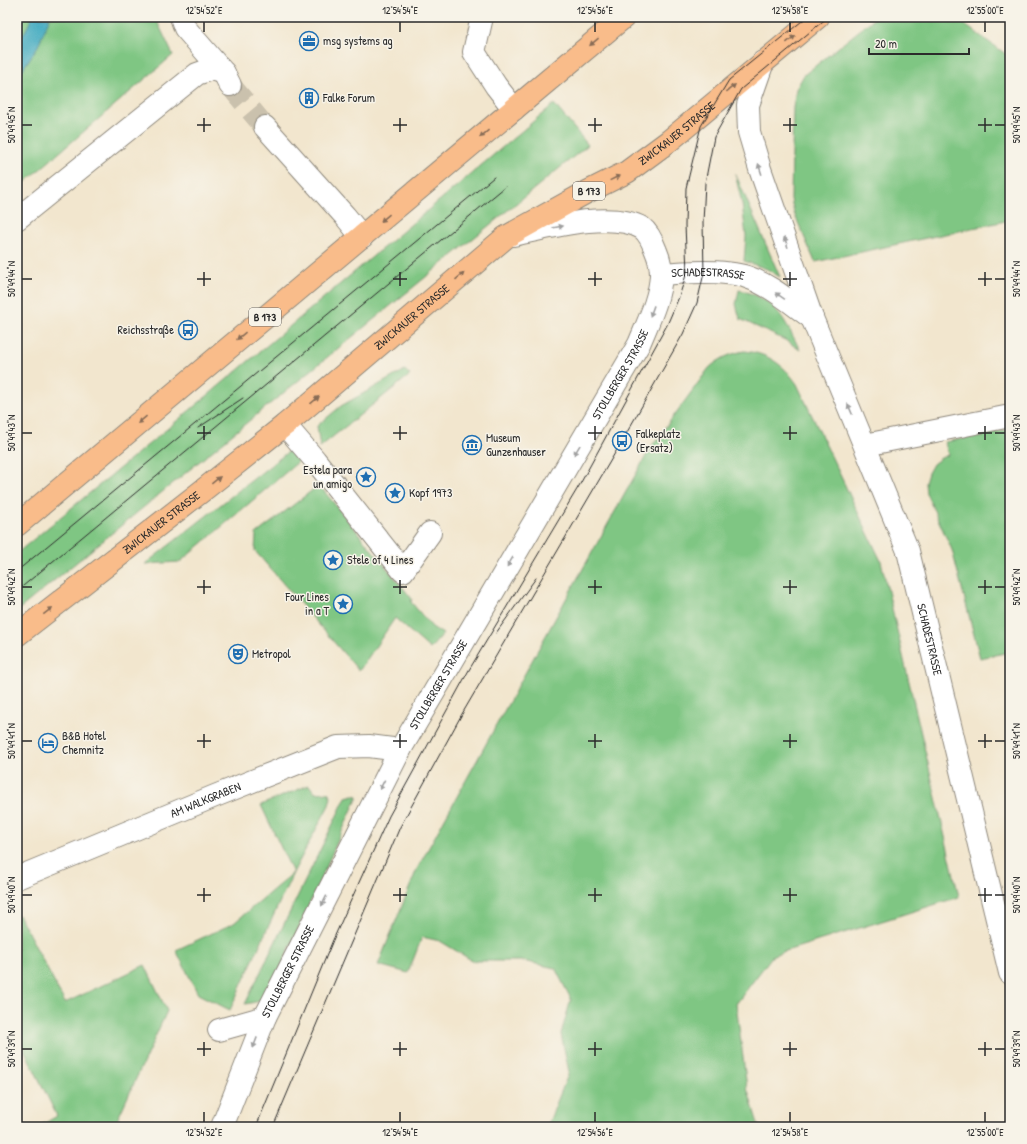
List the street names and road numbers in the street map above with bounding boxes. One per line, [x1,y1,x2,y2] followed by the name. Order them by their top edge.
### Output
[635,97,719,169] street label: ZWICKAUER STRASSE
[573,182,605,200] road number: B 173
[671,263,747,284] street label: SCHADESTRASSE
[370,279,453,354] street label: ZWICKAUER STRASSE
[249,308,281,326] road number: B 173
[587,326,653,422] street label: STOLLBERGER STRASSE
[119,486,204,558] street label: ZWICKAUER STRASSE
[913,602,947,678] street label: SCHADESTRASSE
[405,636,471,733] street label: STOLLBERGER STRASSE
[168,778,243,822] street label: AM WALKGRABEN
[257,922,318,1021] street label: STOLLBERGER STRASSE

